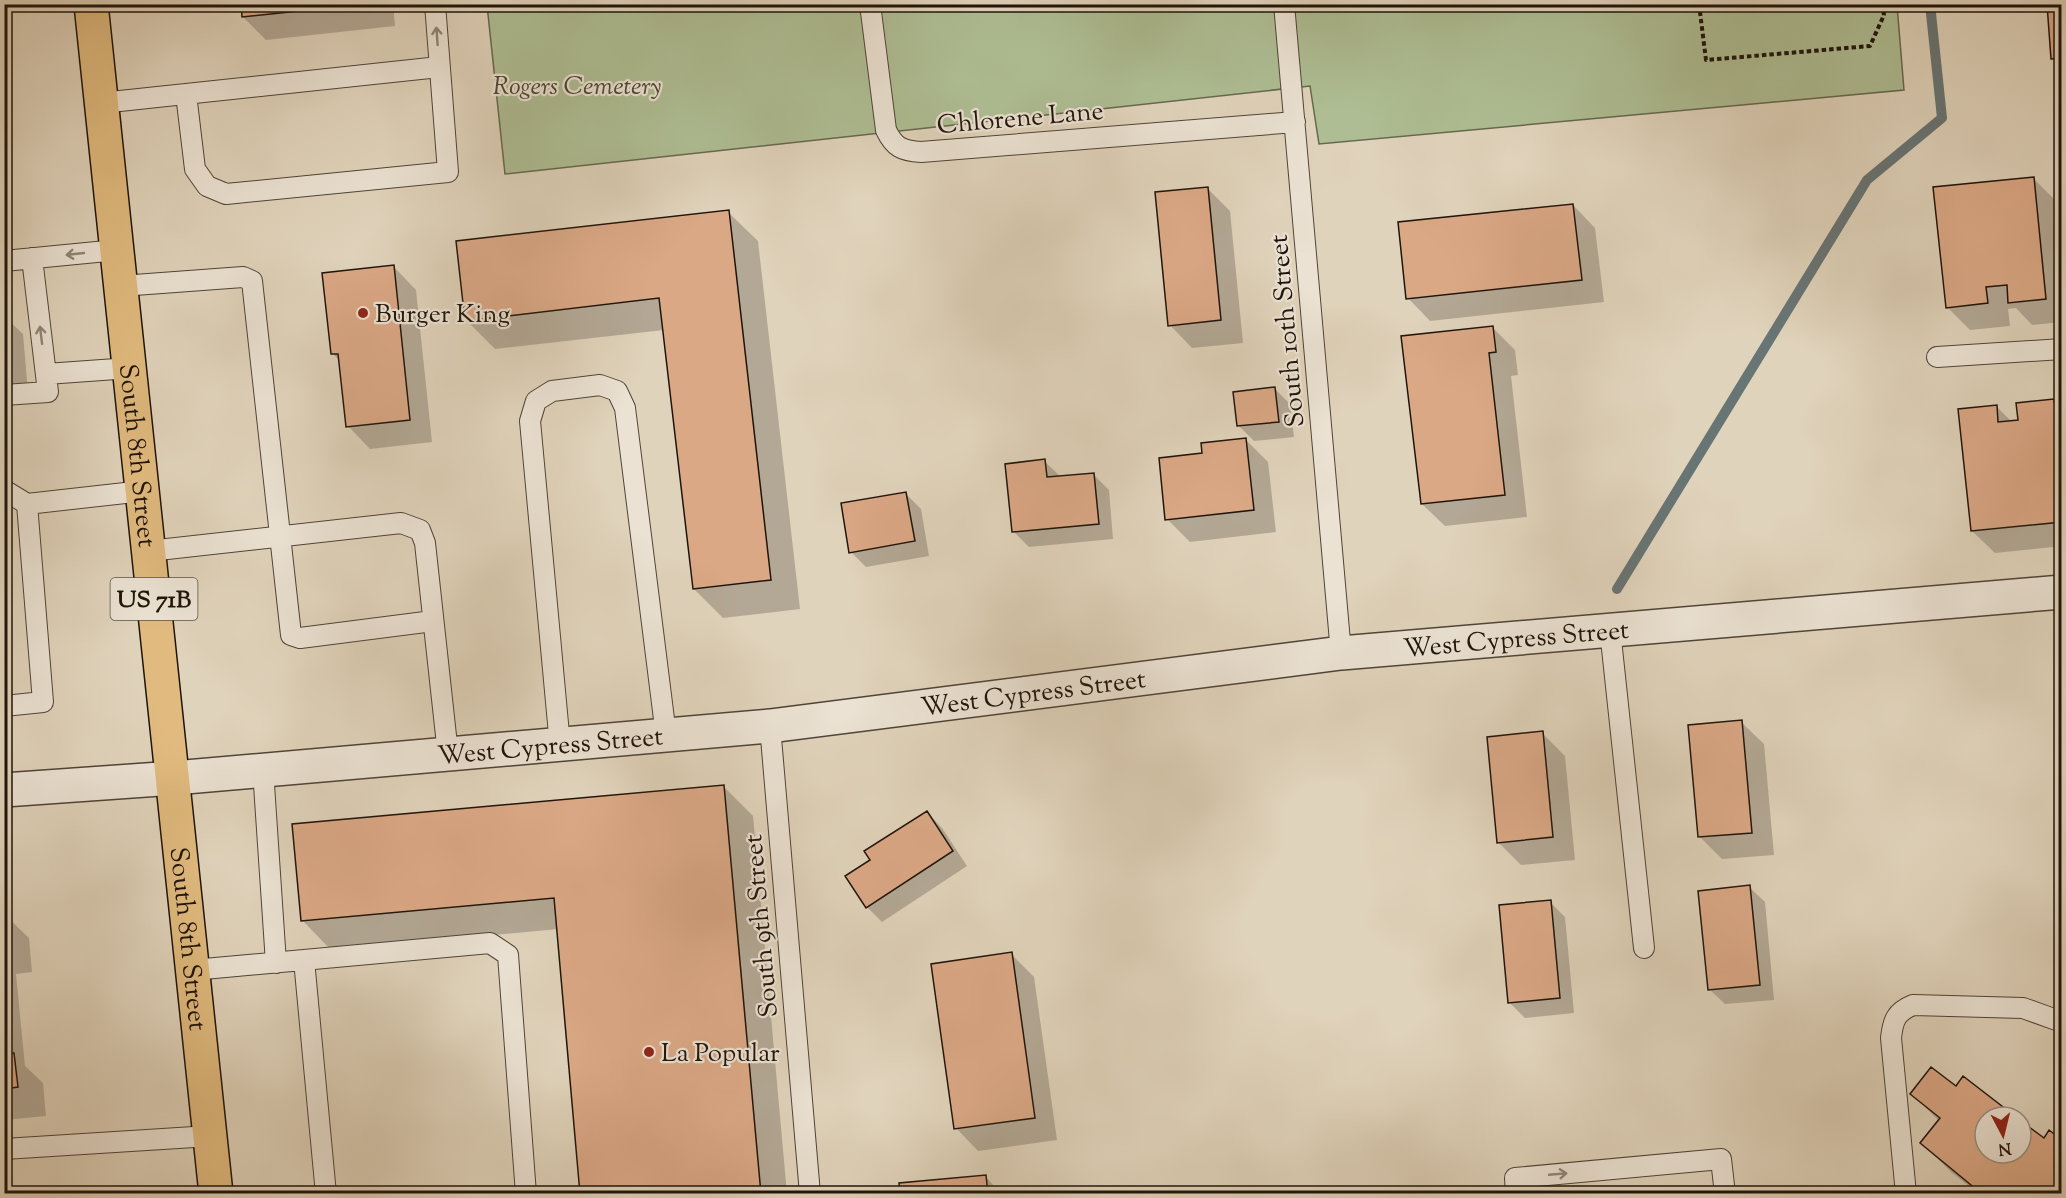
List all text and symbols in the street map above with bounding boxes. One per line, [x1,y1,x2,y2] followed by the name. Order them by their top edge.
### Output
[432,26,443,46] one-way arrow
[493,69,661,106] park label: Rogers Cemetery
[935,94,1105,145] street label: Chlorene Lane
[1262,233,1315,429] street label: South 10th Street
[65,249,85,260] one-way arrow
[375,297,510,334] place label: Burger King
[356,306,370,320] marker: Burger King
[36,326,47,345] one-way arrow
[108,362,164,549] street label: South 8th Street
[110,578,198,620] road number: US 71B
[1402,613,1631,669] street label: West Cypress Street
[919,662,1148,728] street label: West Cypress Street
[436,719,665,776] street label: West Cypress Street
[736,833,789,1019] street label: South 9th Street
[159,846,215,1033] street label: South 8th Street
[661,1036,780,1073] place label: La Popular
[642,1045,656,1059] marker: La Popular
[1973,1105,2033,1165] north arrow
[1997,1135,2012,1160] text: N
[1547,1168,1567,1179] one-way arrow

